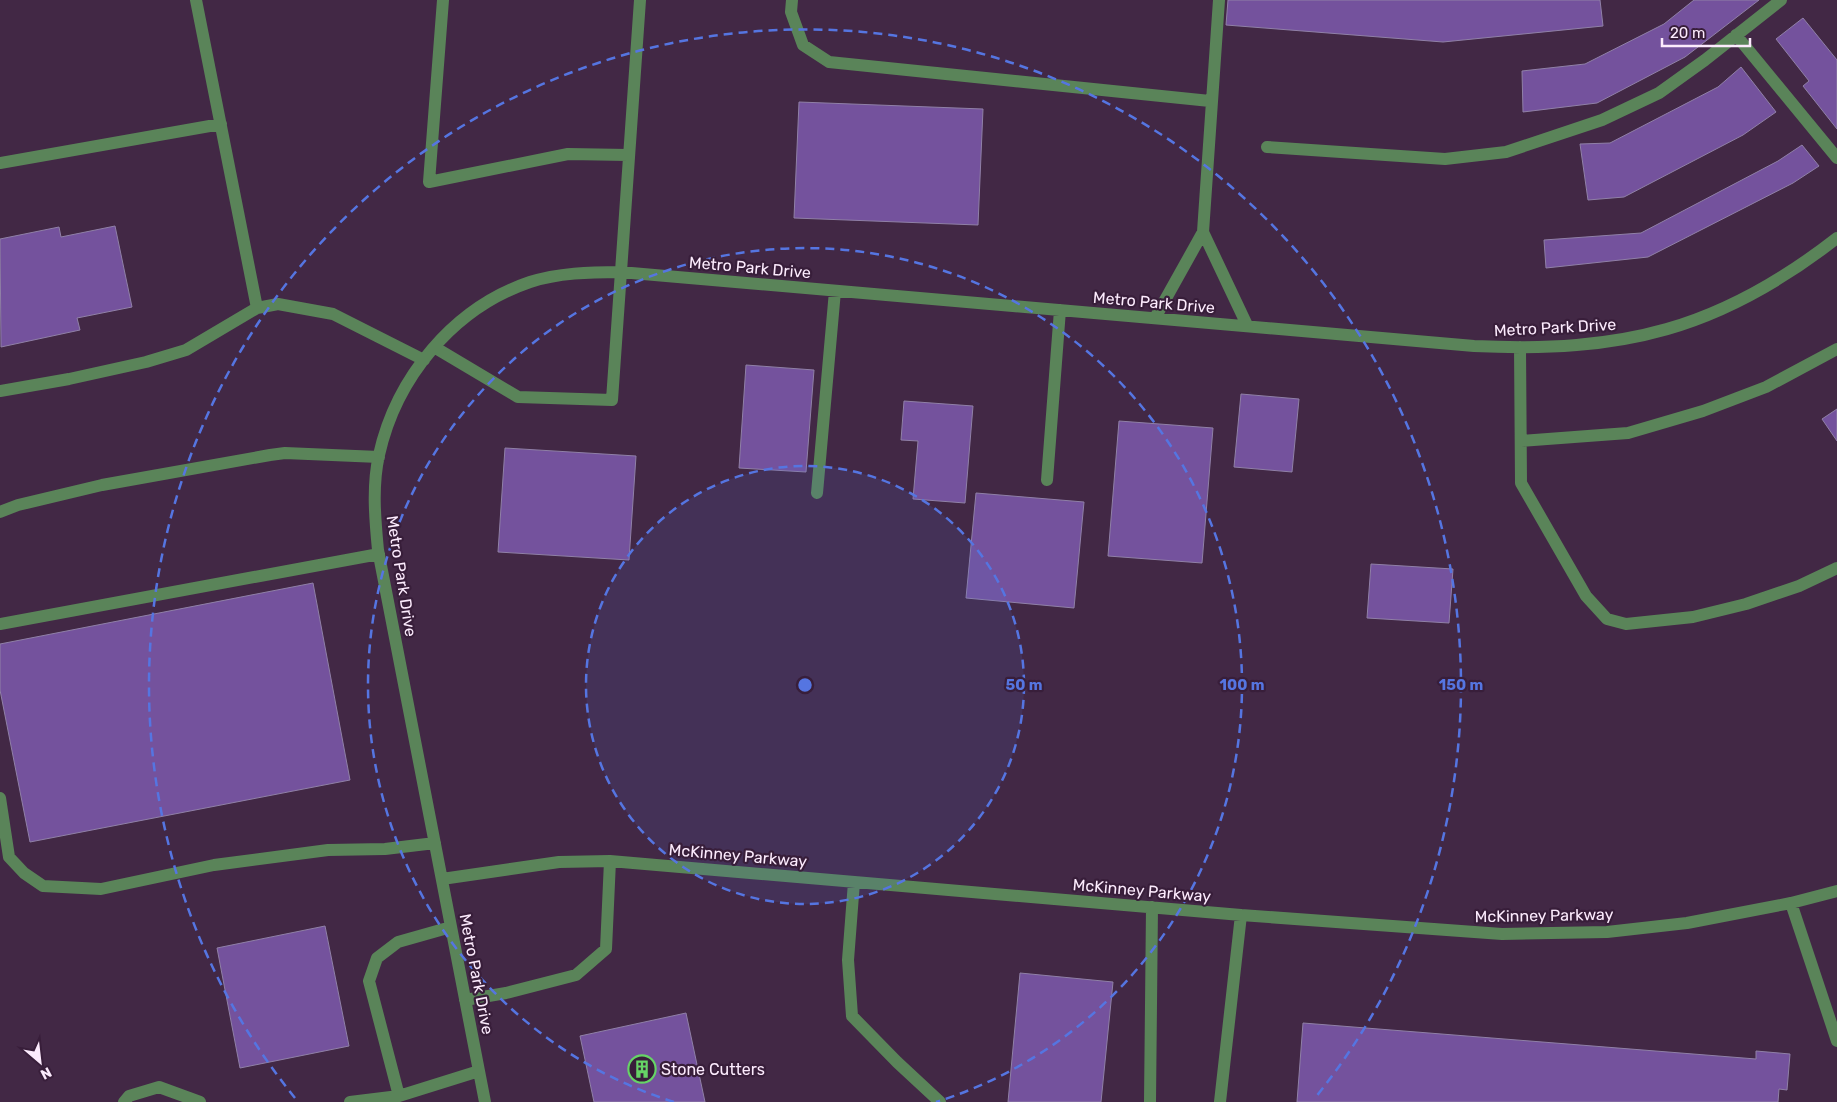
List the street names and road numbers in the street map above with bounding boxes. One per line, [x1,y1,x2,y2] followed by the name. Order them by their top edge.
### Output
[688,253,812,282] street label: Metro Park Drive
[1092,288,1216,317] street label: Metro Park Drive
[1493,315,1617,340] street label: Metro Park Drive
[383,514,420,638] street label: Metro Park Drive
[668,840,808,871] street label: McKinney Parkway
[1072,875,1212,906] street label: McKinney Parkway
[1474,905,1614,926] street label: McKinney Parkway
[456,912,498,1036] street label: Metro Park Drive

